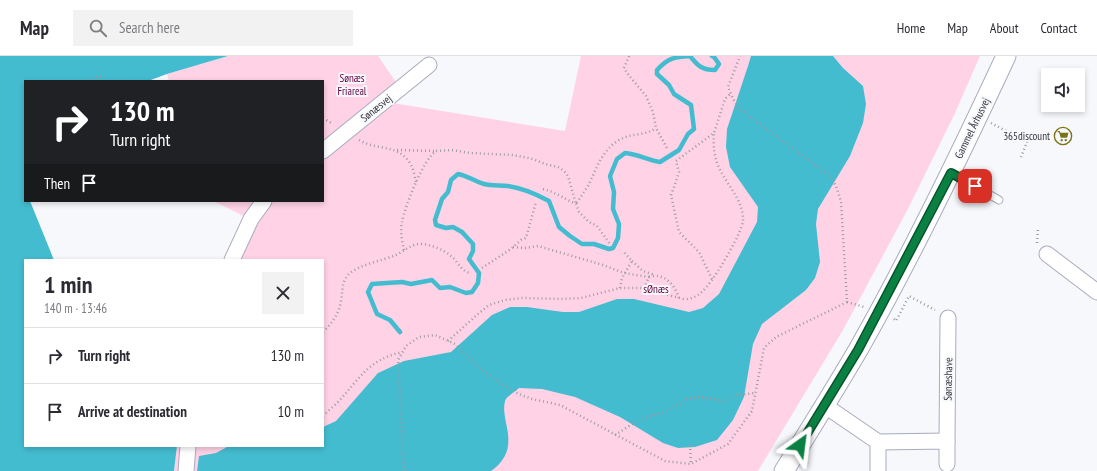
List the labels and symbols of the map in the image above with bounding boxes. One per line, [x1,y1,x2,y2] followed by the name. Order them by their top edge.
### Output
[338,71,367,98] park label: Sønæs Friareal
[357,91,395,125] street label: Sønæsvej
[951,95,993,161] street label: Gammel Århusvej
[1053,126,1073,146] supermarket icon: 365discount
[1003,129,1050,143] place label: 365discount
[958,169,992,203] pin
[643,282,669,296] park label: sØnæs
[941,357,955,401] street label: Sønæshave
[779,424,821,466] position arrow

